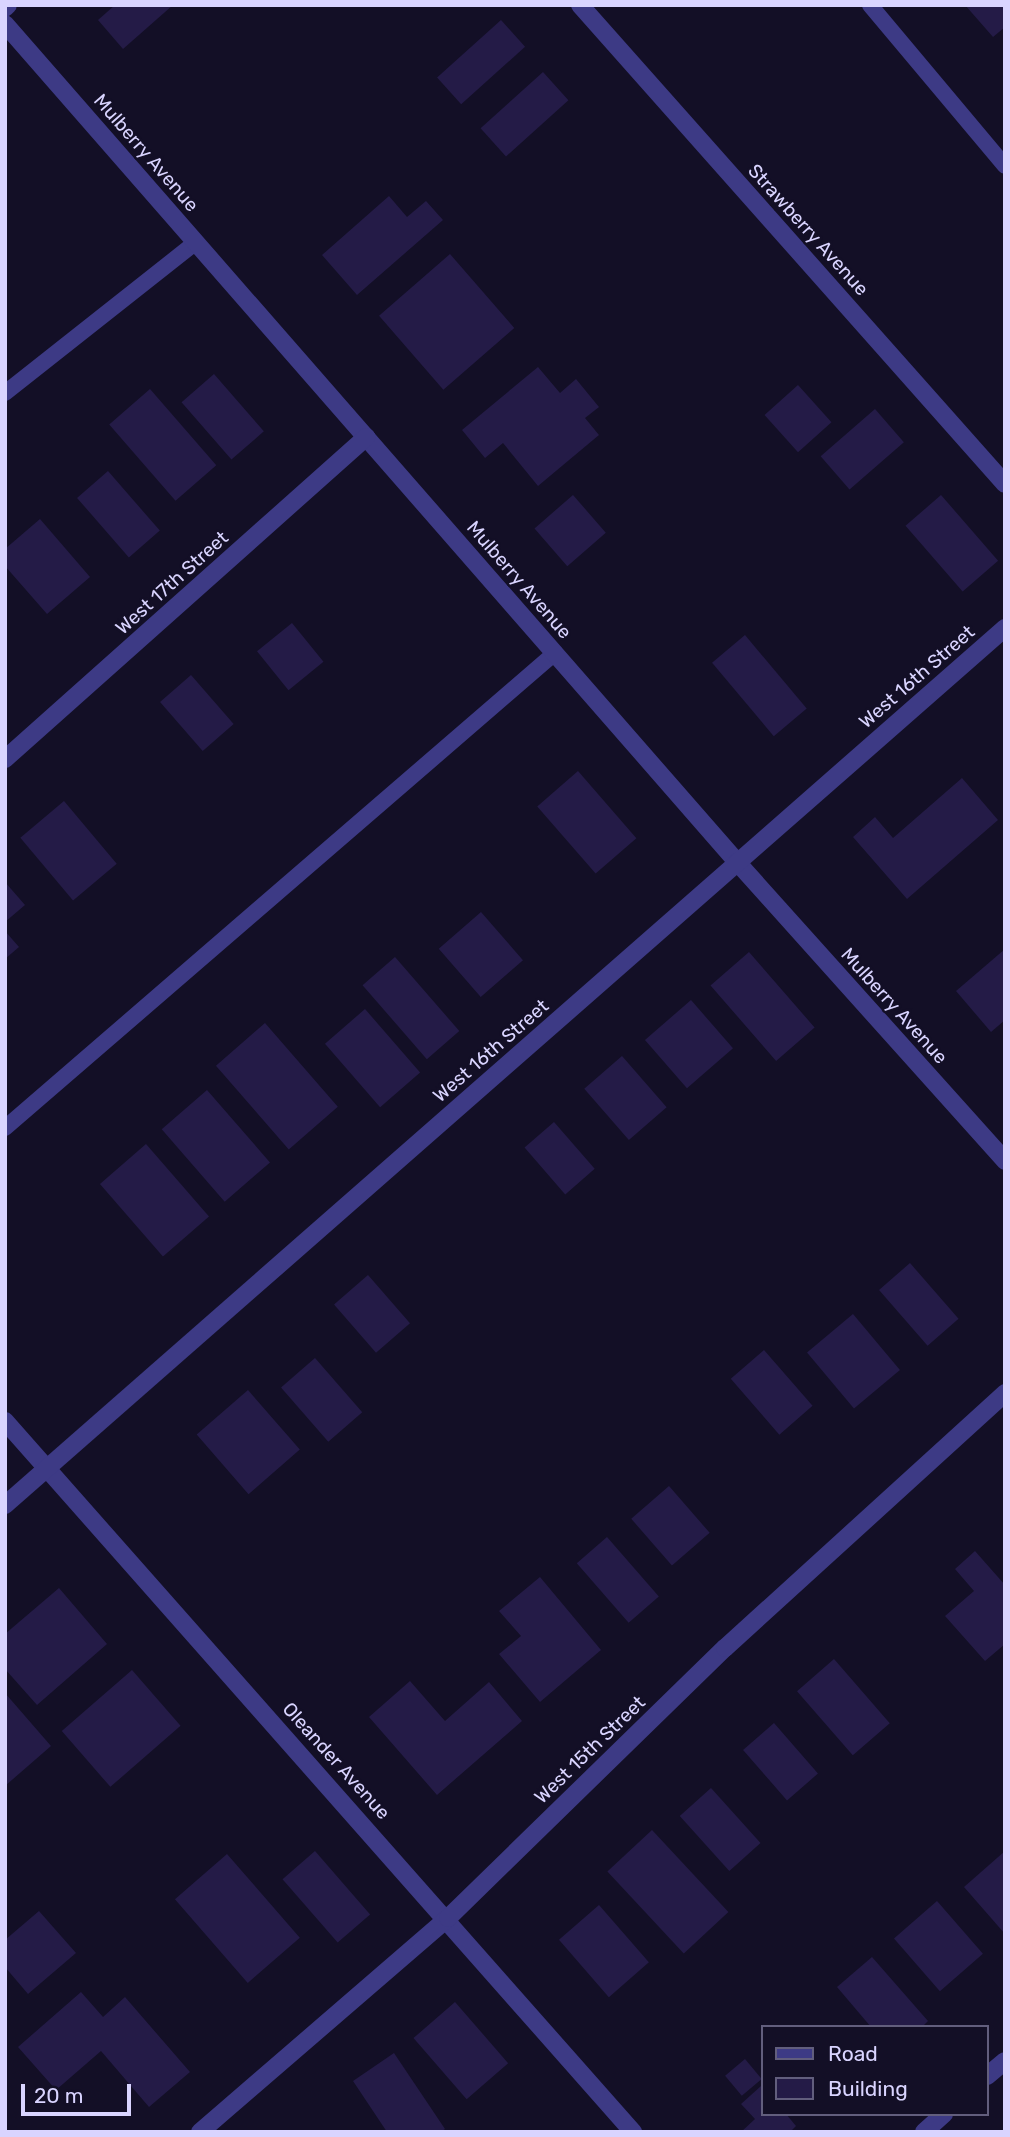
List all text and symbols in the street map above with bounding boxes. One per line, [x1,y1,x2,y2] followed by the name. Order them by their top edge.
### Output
[88,89,204,217] street label: Mulberry Avenue
[743,159,873,301] street label: Strawberry Avenue
[461,516,577,644] street label: Mulberry Avenue
[111,526,233,640] street label: West 17th Street
[855,621,979,733] street label: West 16th Street
[836,943,952,1069] street label: Mulberry Avenue
[429,995,553,1107] street label: West 16th Street
[530,1691,650,1809] street label: West 15th Street
[277,1697,395,1825] street label: Oleander Avenue
[762,2025,989,2116] legend
[828,2041,878,2066] text: Road
[24,2070,135,2114] scale bar
[828,2076,908,2101] text: Building
[34,2083,83,2108] text: 20 m

